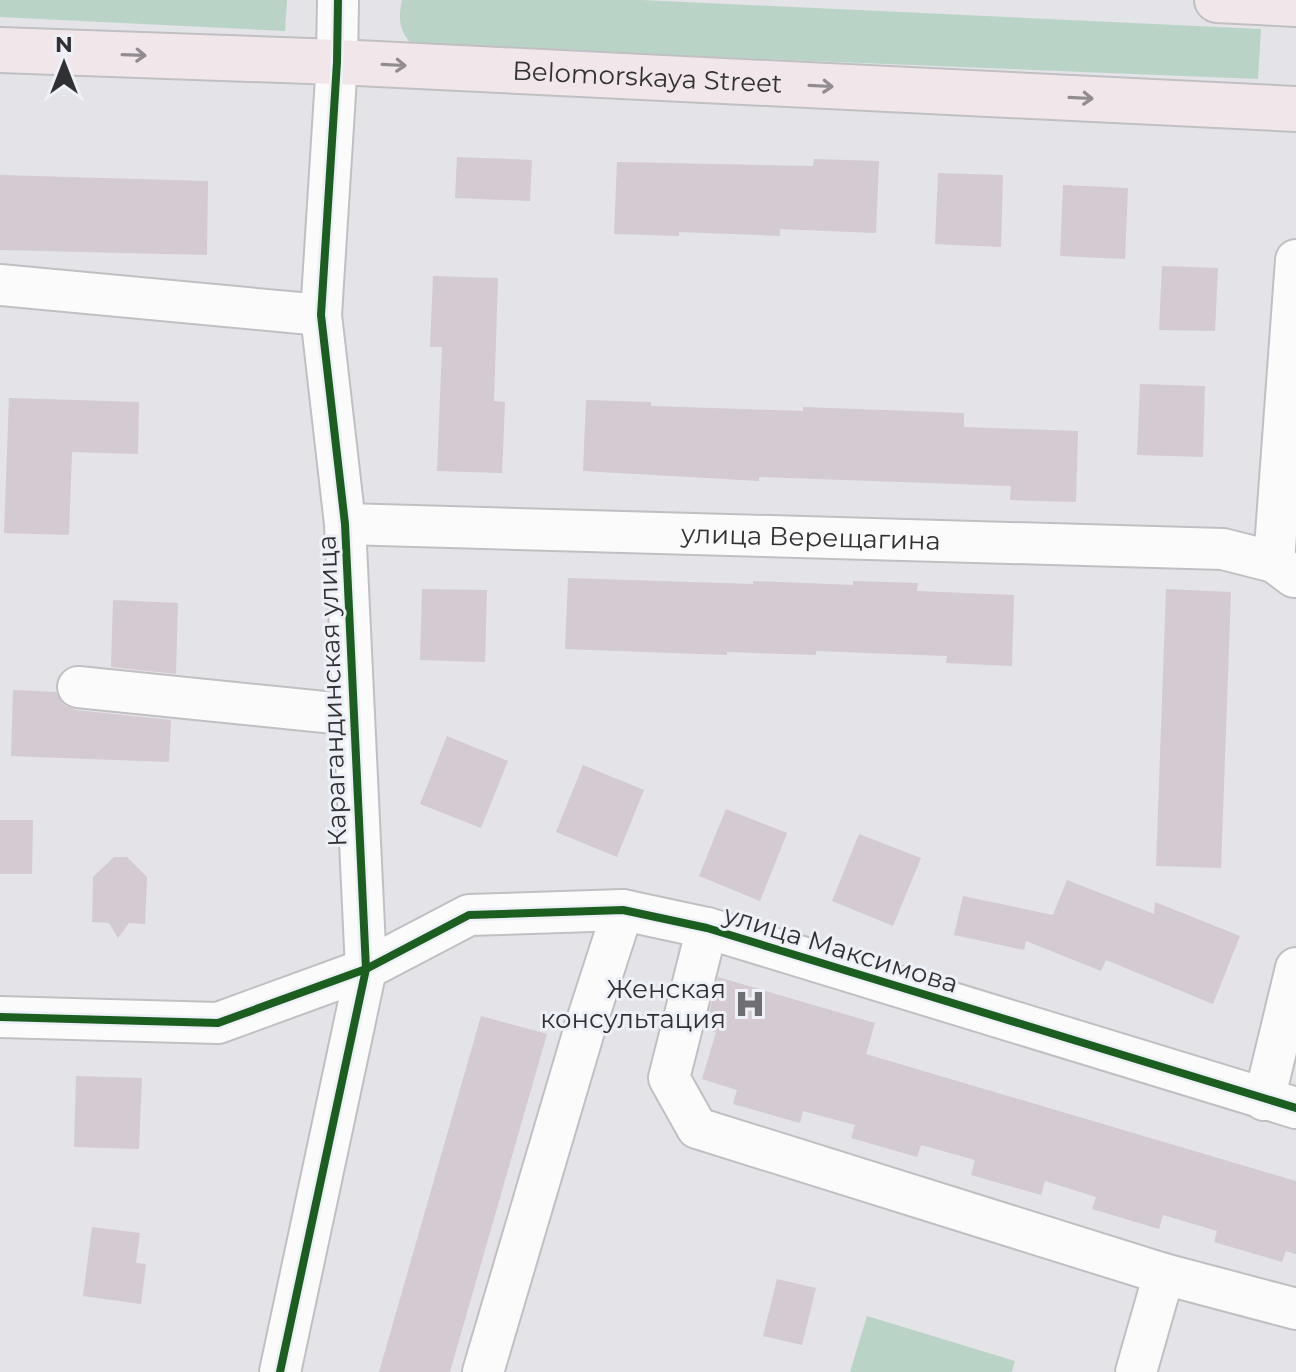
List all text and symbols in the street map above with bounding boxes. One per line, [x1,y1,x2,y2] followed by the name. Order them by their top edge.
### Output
[24,24,104,104] north arrow
[55,31,73,58] text: N
[120,47,147,62] one-way arrow
[512,55,783,100] street label: Belomorskaya Street
[380,58,407,73] one-way arrow
[807,78,834,93] one-way arrow
[1067,91,1094,106] one-way arrow
[680,518,941,557] street label: улица Верещагина
[311,535,353,847] street label: Карагандинская улица
[719,898,962,1000] street label: улица Максимова
[540,973,726,1035] place label: Женская консультация
[733,987,767,1021] hospital icon: Женская консультация

